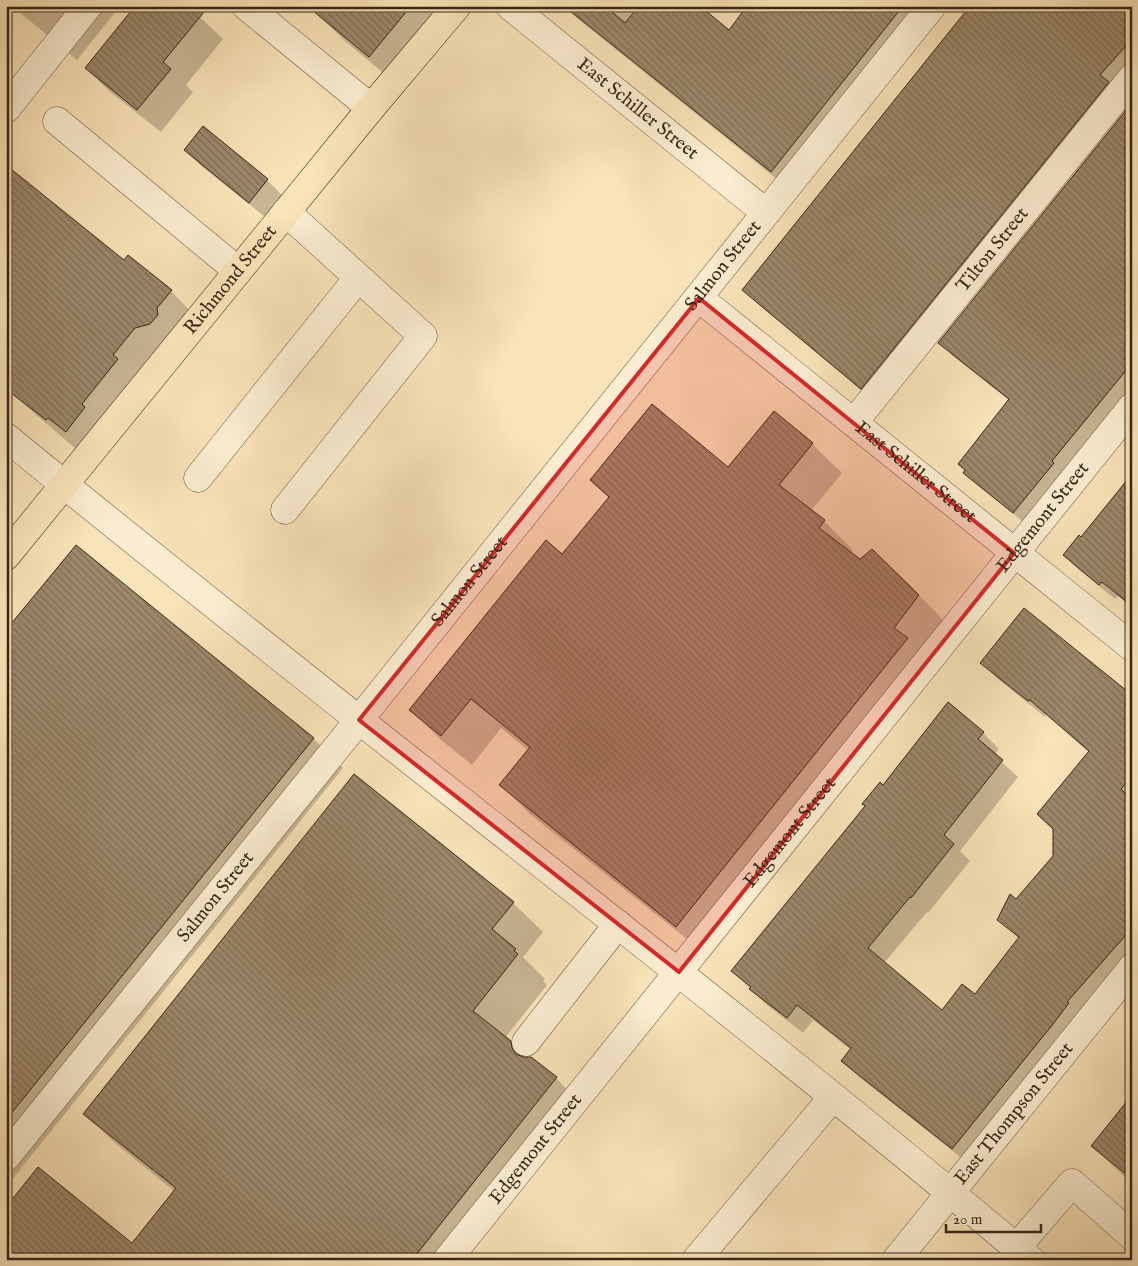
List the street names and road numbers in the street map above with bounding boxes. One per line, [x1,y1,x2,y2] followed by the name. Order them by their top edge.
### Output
[572,53,704,166] street label: East Schiller Street
[951,202,1035,297] street label: Tilton Street
[680,215,767,316] street label: Salmon Street
[179,220,283,340] street label: Richmond Street
[850,416,981,529] street label: East Schiller Street
[991,457,1095,578] street label: Edgemont Street
[426,531,514,632] street label: Salmon Street
[738,772,842,893] street label: Edgemont Street
[172,847,260,947] street label: Salmon Street
[949,1037,1079,1190] street label: East Thompson Street
[484,1089,588,1209] street label: Edgemont Street

